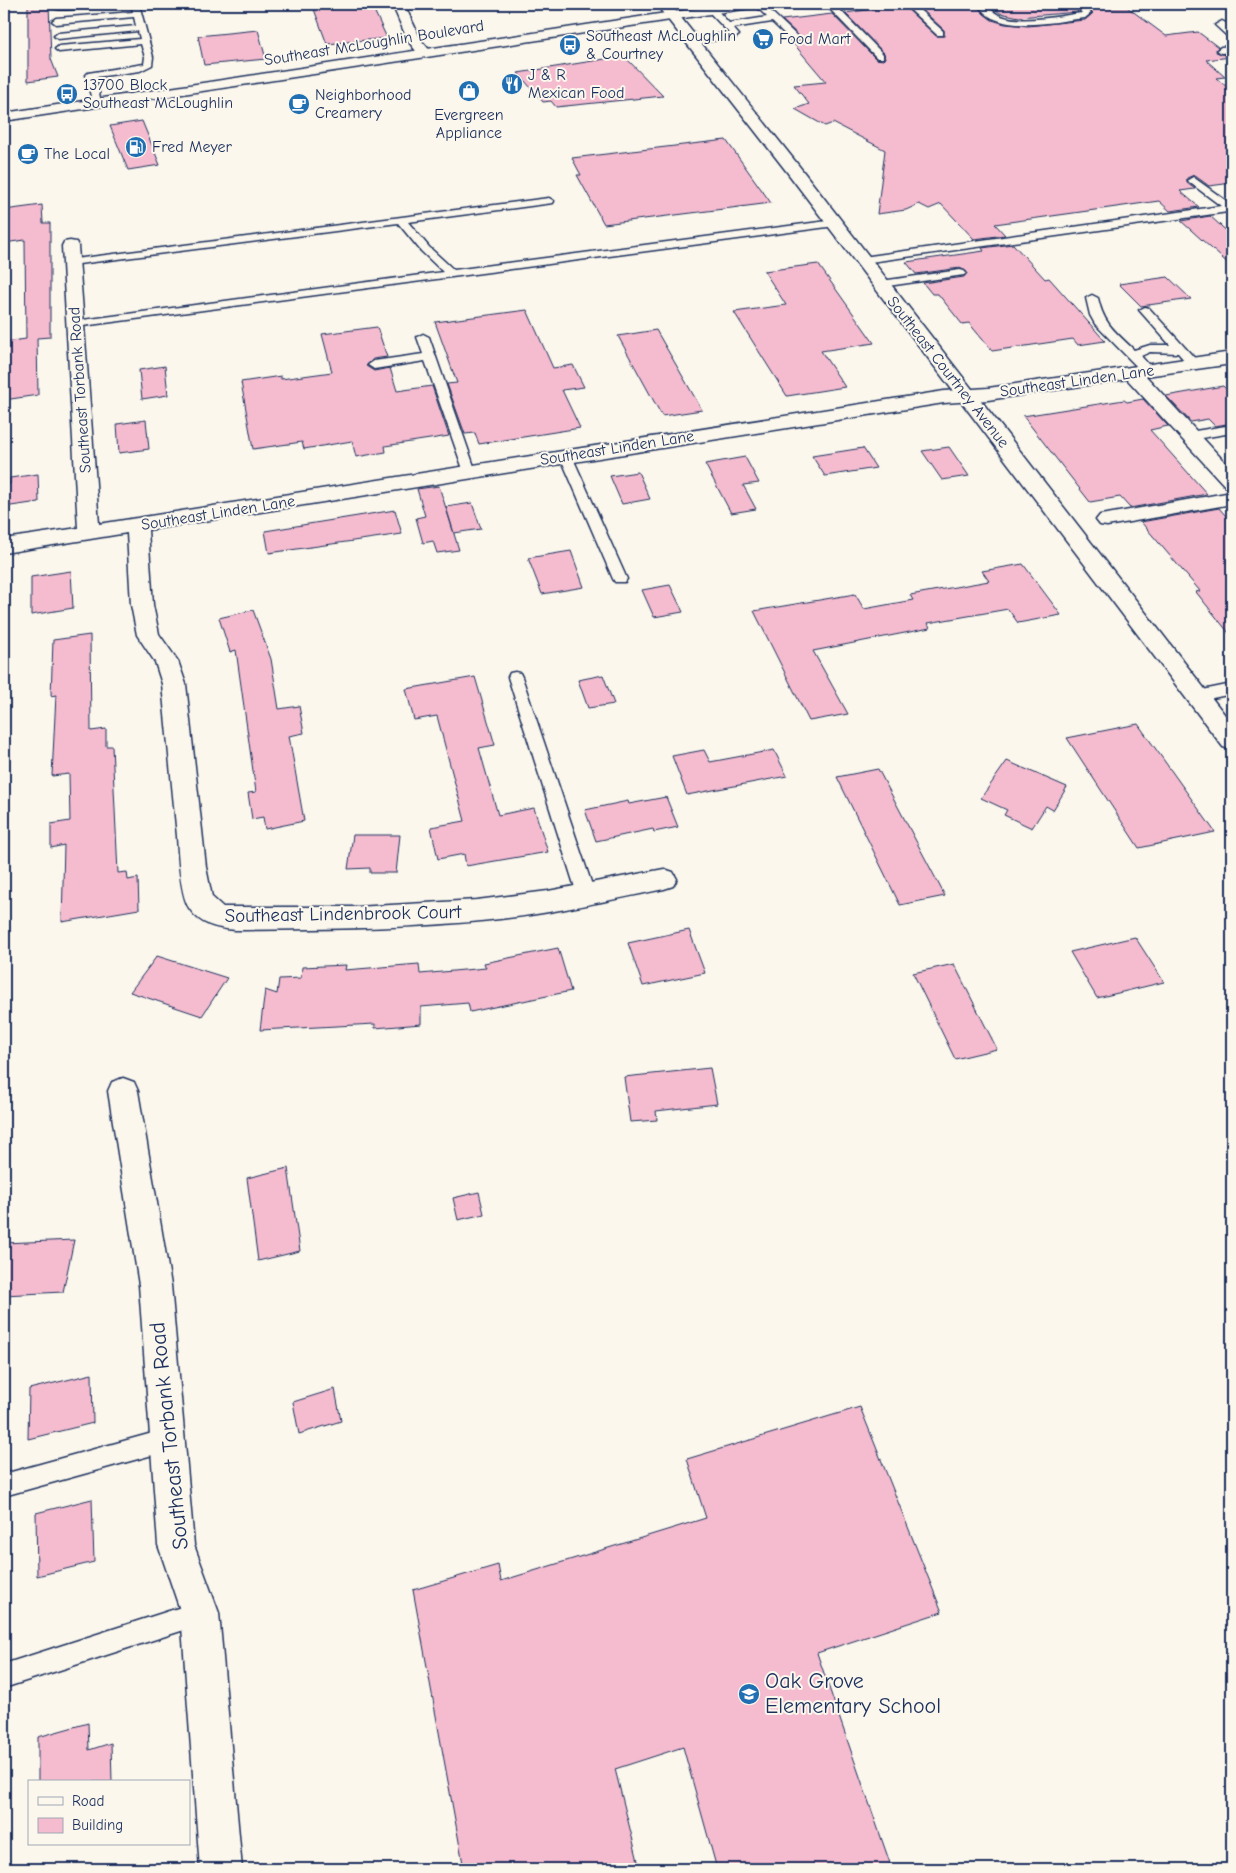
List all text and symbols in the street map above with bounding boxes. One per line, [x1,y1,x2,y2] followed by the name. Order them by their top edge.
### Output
[263,17,485,69] street label: Southeast McLoughlin Boulevard
[586,27,736,63] place label: Southeast McLoughlin & Courtney
[751,27,775,51] supermarket icon: Food Mart
[779,30,851,48] place label: Food Mart
[558,33,582,57] bus stop icon: Southeast McLoughlin & Courtney
[528,66,625,102] place label: J & R Mexican Food
[500,72,524,96] restaurant icon: J & R Mexican Food
[83,76,233,112] place label: 13700 Block Southeast McLoughlin
[457,79,481,103] shop icon: Evergreen Appliance
[55,82,79,106] bus stop icon: 13700 Block Southeast McLoughlin
[315,86,412,122] place label: Neighborhood Creamery
[287,92,311,116] cafe icon: Neighborhood Creamery
[434,106,504,142] place label: Evergreen Appliance
[124,135,148,159] fuel station icon: Fred Meyer
[152,138,232,156] place label: Fred Meyer
[16,142,40,166] cafe icon: The Local
[44,145,110,163] place label: The Local
[883,293,1013,451] street label: Southeast Courtney Avenue
[65,306,95,474] street label: Southeast Torbank Road
[999,361,1155,401] street label: Southeast Linden Lane
[539,427,695,469] street label: Southeast Linden Lane
[140,492,296,534] street label: Southeast Linden Lane
[224,901,462,927] street label: Southeast Lindenbrook Court
[144,1321,194,1551] street label: Southeast Torbank Road
[765,1668,941,1719] place label: Oak Grove Elementary School
[737,1682,761,1706] school or university icon: Oak Grove Elementary School
[28,1780,190,1846] legend
[72,1792,104,1810] text: Road
[72,1816,123,1834] text: Building

